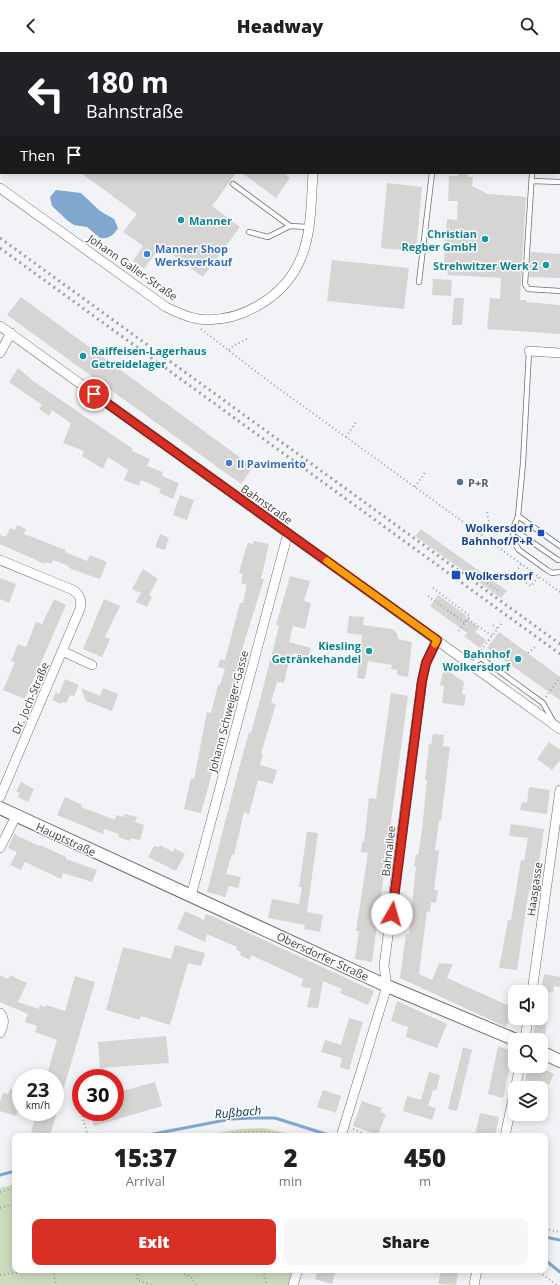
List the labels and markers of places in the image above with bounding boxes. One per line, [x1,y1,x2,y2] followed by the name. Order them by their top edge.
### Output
[189,213,232,228] place label: Manner
[176,215,186,225] marker: Manner
[402,226,477,254] place label: Christian Regber GmbH
[480,234,490,244] marker: Christian Regber GmbH
[155,241,233,269] place label: Manner Shop Werksverkauf
[142,249,152,259] marker: Manner Shop Werksverkauf
[433,258,538,273] place label: Strehwitzer Werk 2
[541,260,551,270] marker: Strehwitzer Werk 2
[91,343,207,371] place label: Raiffeisen-Lagerhaus Getreidelager
[78,351,88,361] marker: Raiffeisen-Lagerhaus Getreidelager
[77,377,111,411] pin
[237,456,306,471] place label: Il Pavimento
[224,458,234,468] marker: Il Pavimento
[468,475,489,490] place label: P+R
[455,477,465,487] marker: P+R
[461,520,534,548] place label: Wolkersdorf Bahnhof/P+R
[536,528,546,538] marker: Wolkersdorf Bahnhof/P+R
[465,568,533,583] place label: Wolkersdorf
[450,569,462,581] marker: Wolkersdorf
[272,638,362,666] place label: Kiesling Getränkehandel
[364,646,374,656] marker: Kiesling Getränkehandel
[442,646,511,674] place label: Bahnhof Wolkersdorf
[513,654,523,664] marker: Bahnhof Wolkersdorf

